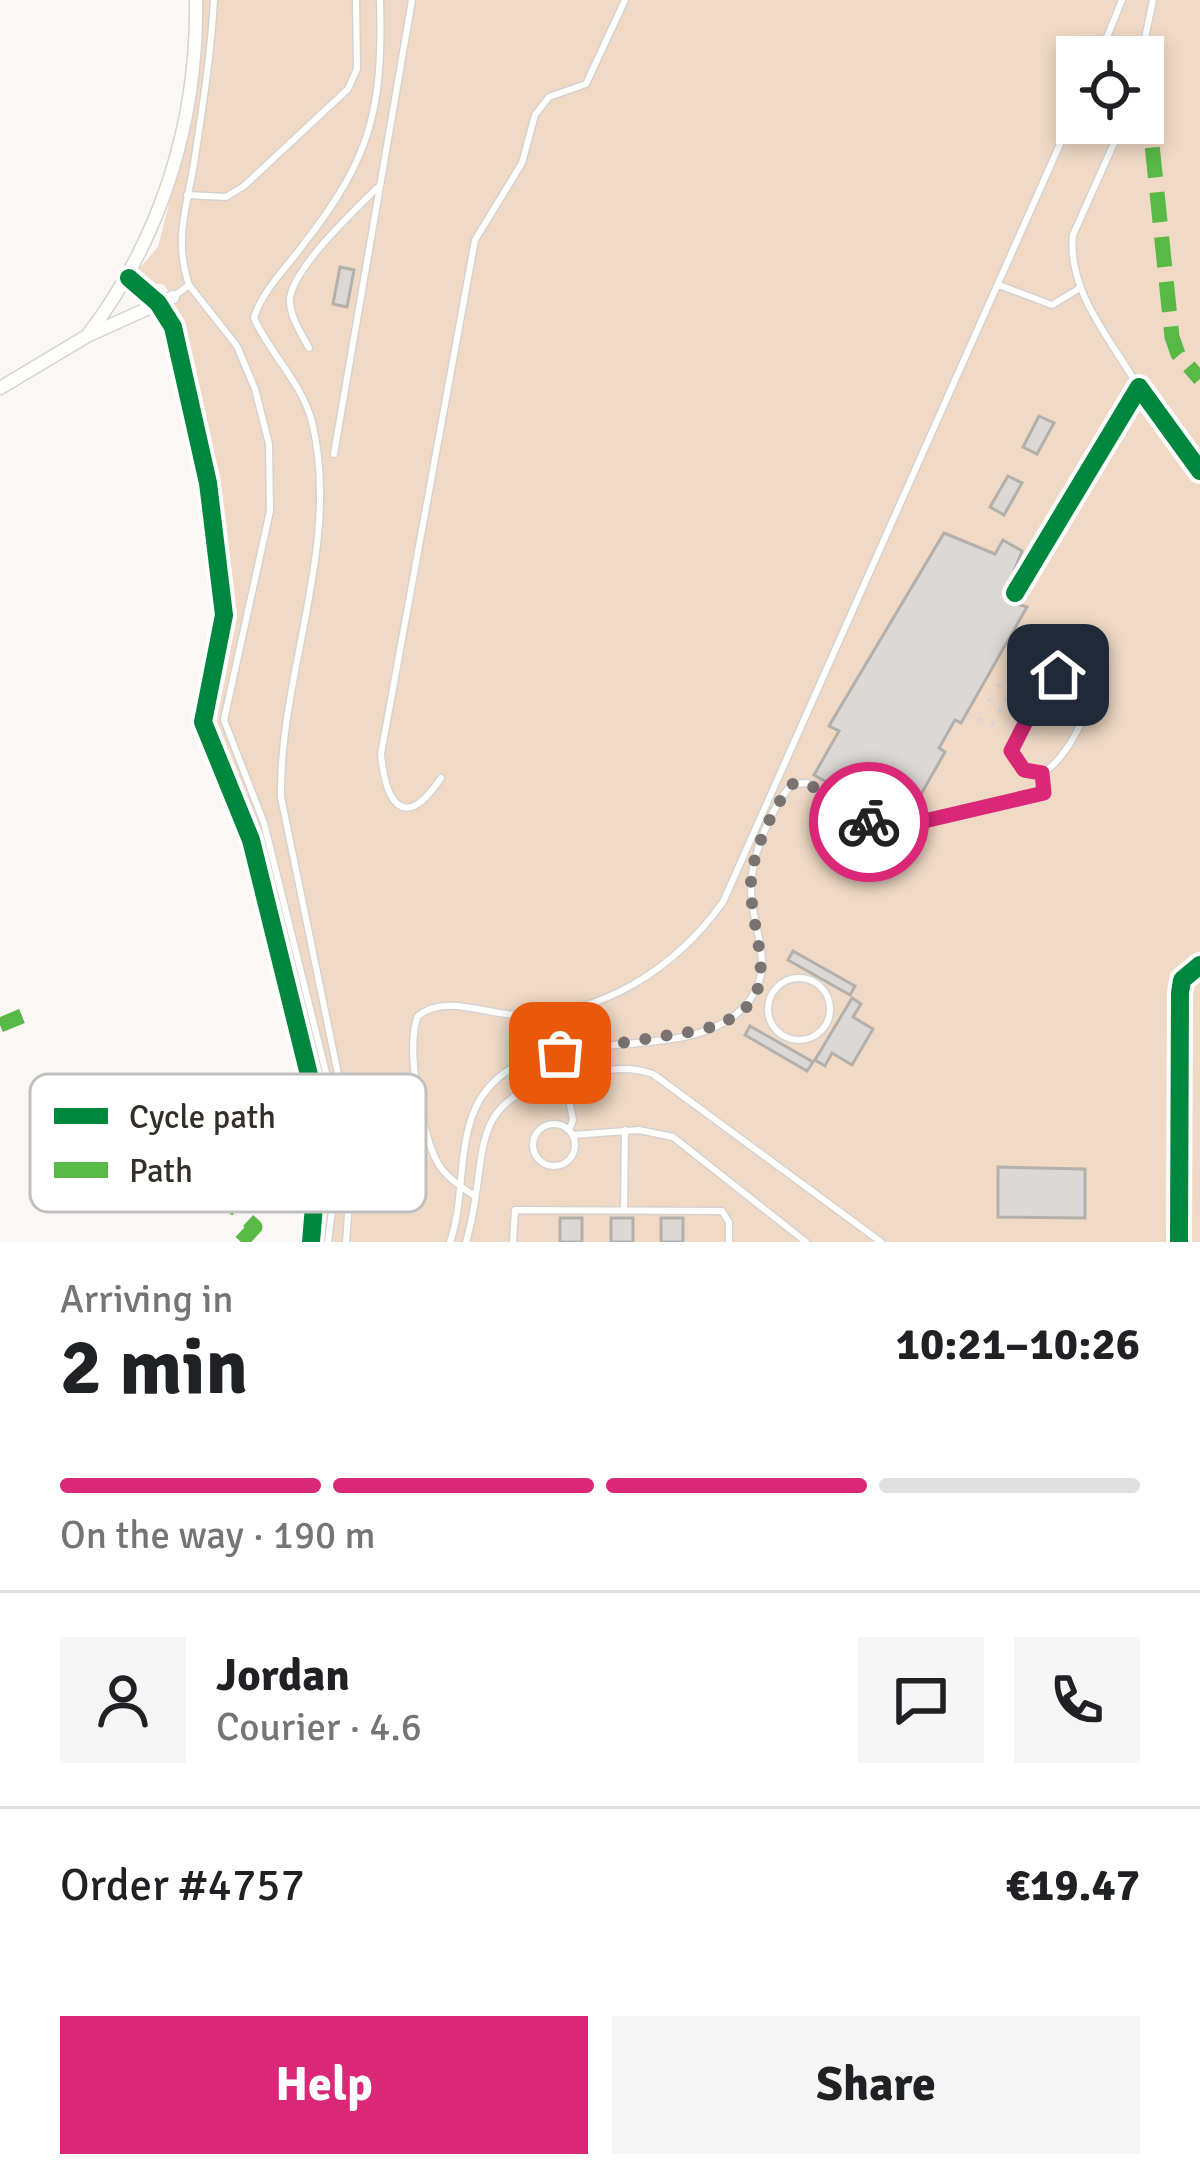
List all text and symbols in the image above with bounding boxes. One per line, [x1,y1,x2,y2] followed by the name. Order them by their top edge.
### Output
[1056,36,1164,144] map controls
[1056,36,1164,144] button: locate
[1007,624,1109,726] pin
[1025,642,1091,708] icon: home
[809,762,929,882] courier
[836,789,902,855] icon: bike
[509,1002,611,1104] pin
[527,1020,593,1086] icon: bag
[30,1074,426,1212] legend
[129,1097,276,1138] text: Cycle path
[129,1151,193,1192] text: Path
[60,1275,234,1323] text: Arriving in
[896,1317,1140,1372] text: 10:21–10:26
[60,1320,248,1416] text: 2 min
[60,1511,376,1559] text: On the way · 190 m
[60,1637,186,1763] button: person
[858,1637,984,1763] button: chat
[1014,1637,1140,1763] button: phone
[216,1648,350,1703] text: Jordan
[216,1703,422,1751] text: Courier · 4.6
[60,1858,305,1913] text: Order #4757
[1006,1858,1140,1913] text: €19.47
[60,2016,588,2154] button: Help
[612,2016,1140,2154] button: Share

